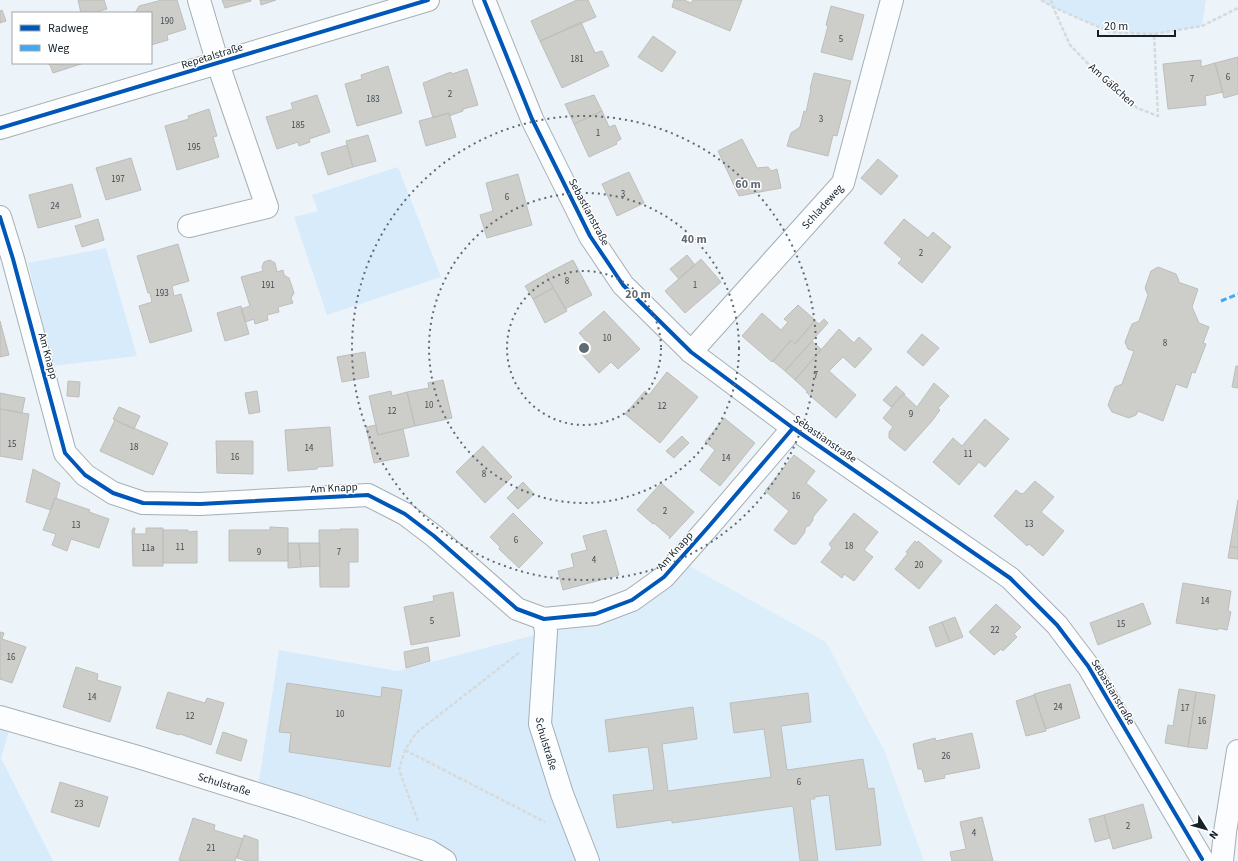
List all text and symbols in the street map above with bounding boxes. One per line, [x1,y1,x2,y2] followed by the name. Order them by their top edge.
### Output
[12,12,152,64] legend
[1098,12,1175,38] scale bar
[160,15,174,28] house number: 190
[1104,18,1128,35] text: 20 m
[48,20,88,37] text: Radweg
[839,33,844,46] house number: 5
[179,39,245,73] street label: Repetalstraße
[48,40,69,57] text: Weg
[570,53,584,66] house number: 181
[1085,60,1139,110] street label: Am Gäßchen
[1226,71,1231,84] house number: 6
[1190,73,1195,86] house number: 7
[448,88,453,101] house number: 2
[366,93,380,106] house number: 183
[819,113,824,126] house number: 3
[291,119,305,132] house number: 185
[596,127,600,140] house number: 1
[187,141,201,154] house number: 195
[111,173,125,186] house number: 197
[565,176,613,249] street label: Sebastianstraße
[735,176,761,193] text: 60 m
[798,180,847,232] street label: Schladeweg
[621,188,626,201] house number: 3
[505,191,510,204] house number: 6
[51,200,60,213] house number: 24
[681,231,707,248] text: 40 m
[919,247,924,260] house number: 2
[565,275,570,288] house number: 8
[261,279,275,292] house number: 191
[693,279,697,292] house number: 1
[625,286,651,303] text: 20 m
[155,287,169,300] house number: 193
[35,331,61,381] street label: Am Knapp
[603,332,612,345] house number: 10
[1163,337,1168,350] house number: 8
[577,341,591,355] centre of rings
[814,369,819,382] house number: 7
[425,399,434,412] house number: 10
[658,400,667,413] house number: 12
[388,405,397,418] house number: 12
[909,408,914,421] house number: 9
[790,412,860,467] street label: Sebastianstraße
[8,438,17,451] house number: 15
[130,441,139,454] house number: 18
[305,442,314,455] house number: 14
[964,448,972,461] house number: 11
[231,451,240,464] house number: 16
[722,452,731,465] house number: 14
[482,468,487,481] house number: 8
[310,479,358,497] street label: Am Knapp
[792,490,801,503] house number: 16
[663,505,668,518] house number: 2
[1025,518,1034,531] house number: 13
[72,519,81,532] house number: 13
[654,528,696,574] street label: Am Knapp
[514,534,519,547] house number: 6
[845,540,854,553] house number: 18
[176,541,184,554] house number: 11
[141,542,155,555] house number: 11a
[257,546,262,559] house number: 9
[337,546,342,559] house number: 7
[592,554,597,567] house number: 4
[915,559,924,572] house number: 20
[1201,595,1210,608] house number: 14
[430,615,435,628] house number: 5
[1117,618,1126,631] house number: 15
[991,624,1000,637] house number: 22
[7,651,16,664] house number: 16
[1087,656,1139,728] street label: Sebastianstraße
[88,691,97,704] house number: 14
[1054,701,1063,714] house number: 24
[1181,702,1190,715] house number: 17
[336,708,345,721] house number: 10
[186,710,195,723] house number: 12
[1198,715,1207,728] house number: 16
[533,717,562,773] street label: Schulstraße
[942,750,951,763] house number: 26
[196,769,253,799] street label: Schulstraße
[797,776,802,789] house number: 6
[75,798,84,811] house number: 23
[1186,809,1226,849] north arrow
[1126,820,1131,833] house number: 2
[972,827,977,840] house number: 4
[1205,827,1222,842] text: N
[207,842,215,855] house number: 21

